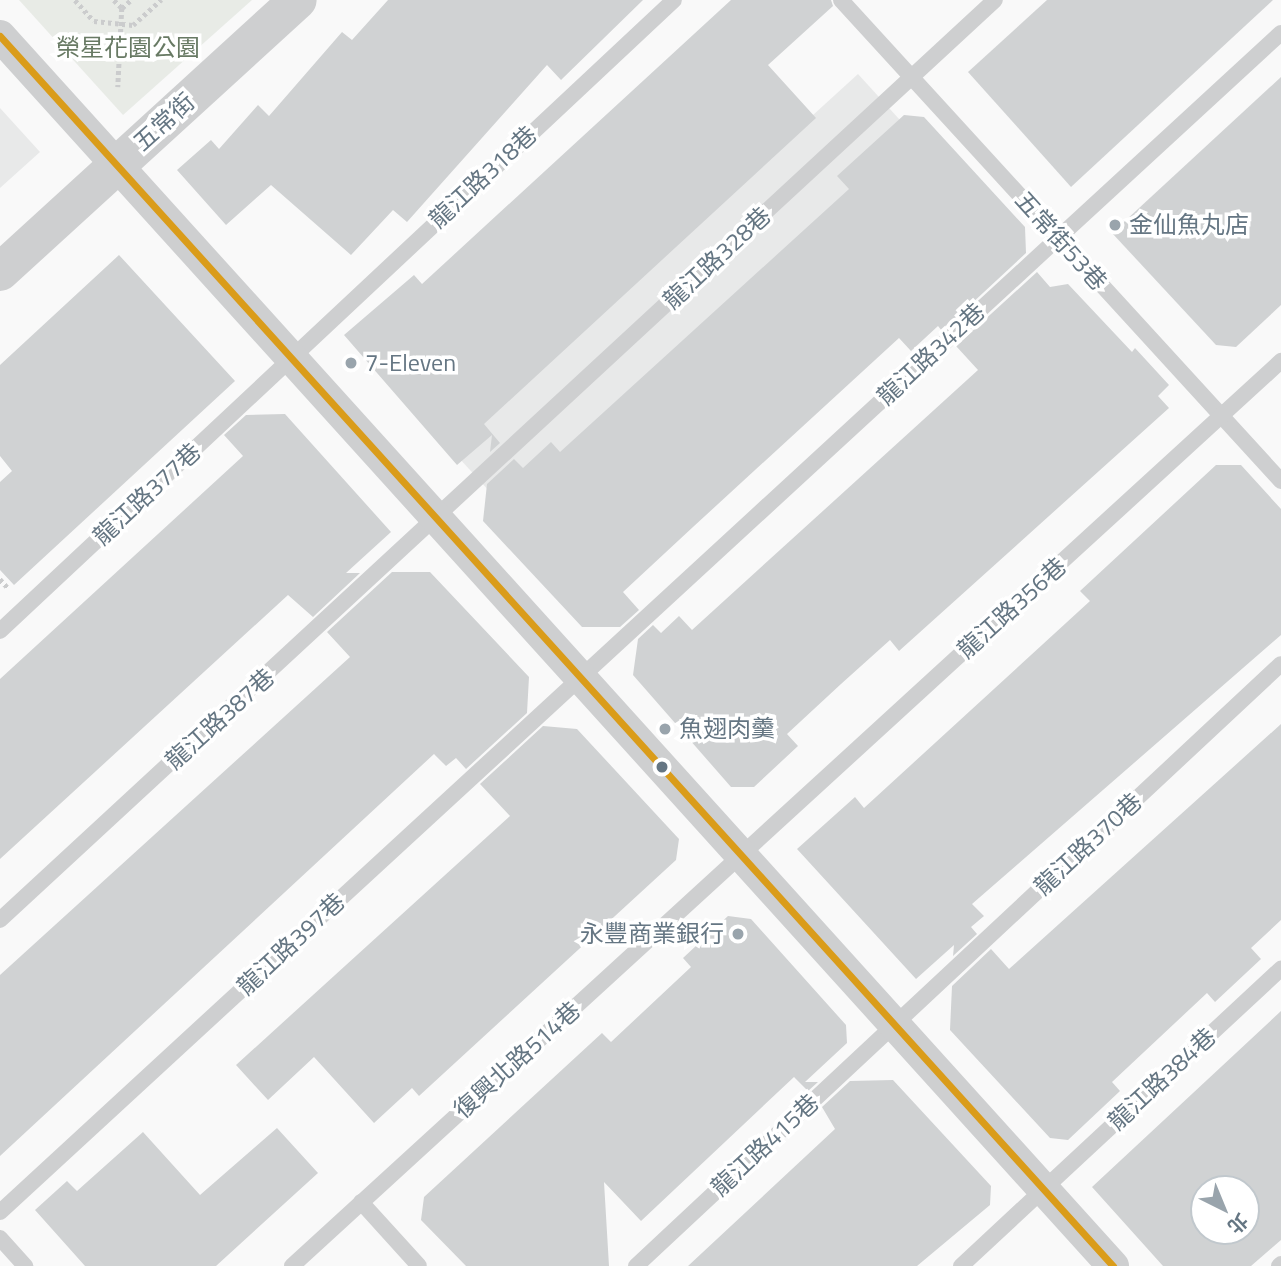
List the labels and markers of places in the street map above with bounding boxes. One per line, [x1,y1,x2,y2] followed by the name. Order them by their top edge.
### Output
[1129,211,1249,239] place label: 金仙魚丸店
[1107,217,1123,233] marker: 金仙魚丸店
[365,349,456,377] place label: 7-Eleven
[343,355,359,371] marker: 7-Eleven
[679,715,775,743] place label: 魚翅肉羹
[657,721,673,737] marker: 魚翅肉羹
[655,760,669,774] unlabelled marker
[580,920,724,948] place label: 永豐商業銀行
[730,926,746,942] marker: 永豐商業銀行

